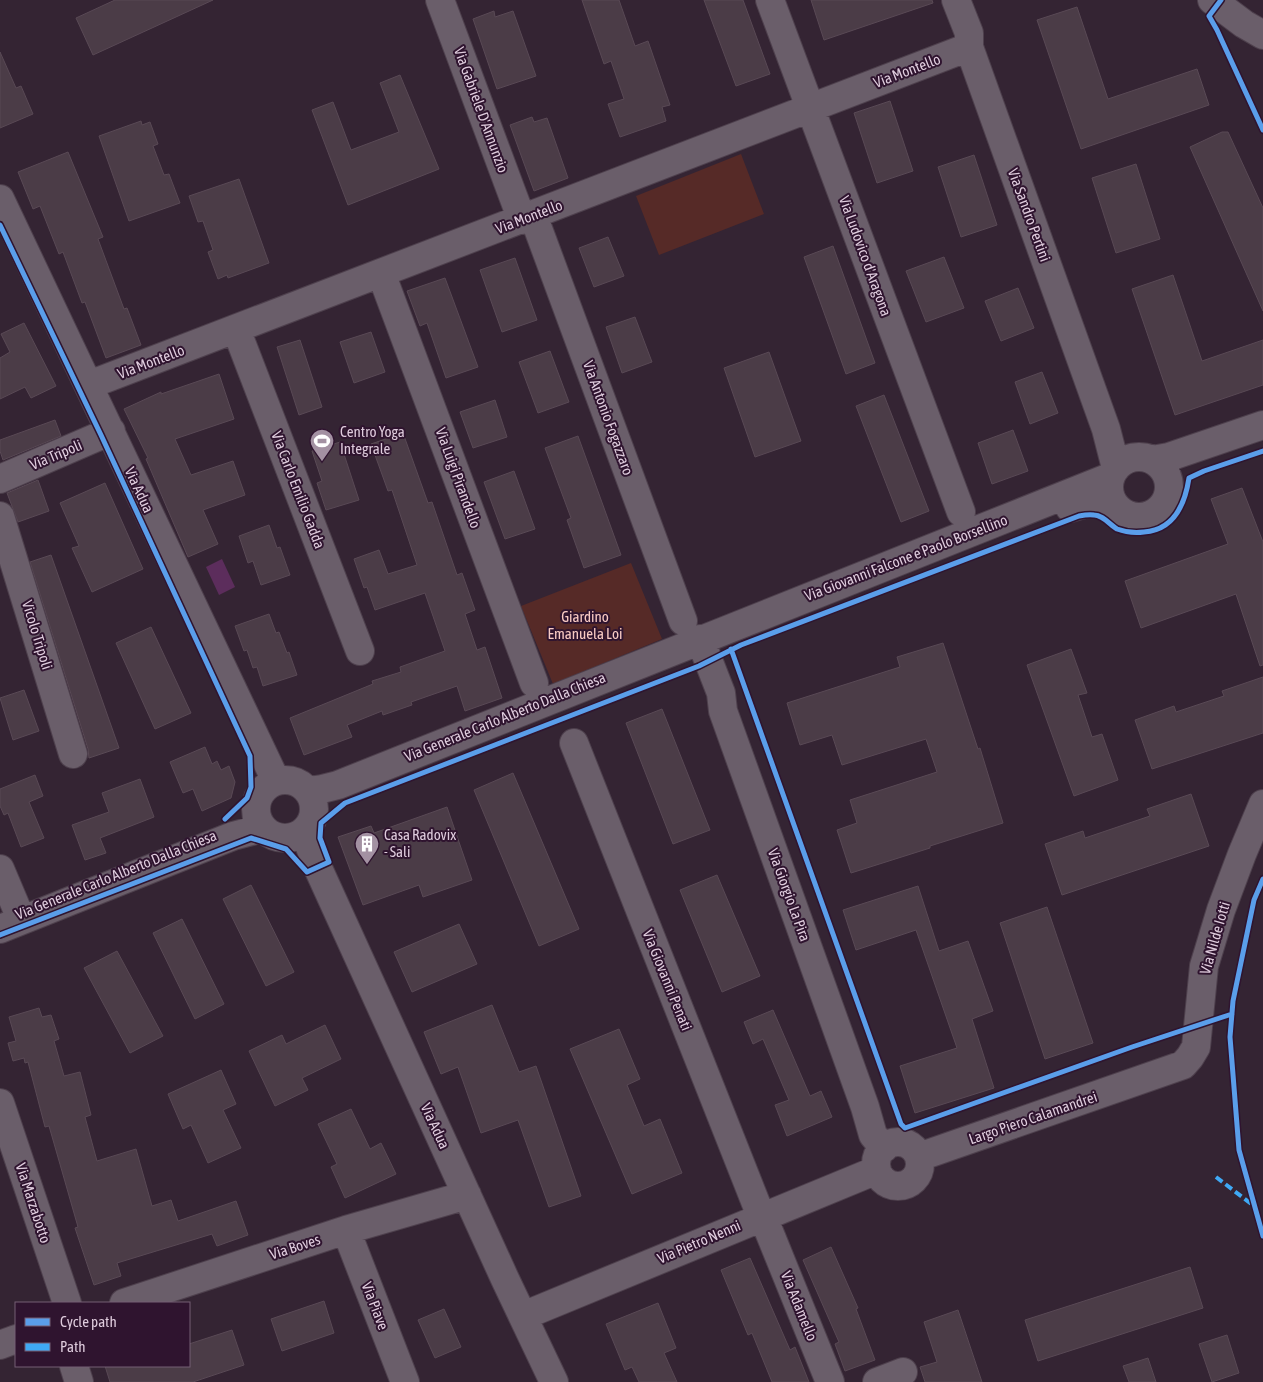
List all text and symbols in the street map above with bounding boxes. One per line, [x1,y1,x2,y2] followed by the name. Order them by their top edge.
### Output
[451,45,512,175] street label: Via Gabriele D'Annunzio
[871,50,943,91] street label: Via Montello
[1005,166,1054,264] street label: Via Sandro Pertini
[836,193,895,318] street label: Via Ludovico d'Aragona
[493,196,565,237] street label: Via Montello
[115,341,187,382] street label: Via Montello
[580,358,637,477] street label: Via Antonio Fogazzaro
[340,423,405,457] place label: Centro Yoga Integrale
[432,425,485,531] street label: Via Luigi Pirandello
[309,428,335,462] sports icon: Centro Yoga Integrale
[268,429,329,551] street label: Via Carlo Emilio Gadda
[27,436,84,473] street label: Via Tripoli
[121,464,157,515] street label: Via Adua
[802,511,1010,604] street label: Via Giovanni Falcone e Paolo Borsellino
[19,598,56,672] street label: Vicolo Tripoli
[548,608,622,642] park label: Giardino Emanuela Loi
[402,668,608,765] street label: Via Generale Carlo Alberto Dalla Chiesa
[13,826,219,923] street label: Via Generale Carlo Alberto Dalla Chiesa
[384,826,456,860] place label: Casa Radovix - Sali
[354,831,380,865] building icon: Casa Radovix - Sali
[765,846,814,944] street label: Via Giorgio La Pira
[1196,900,1233,976] street label: Via Nilde Iotti
[639,927,695,1033] street label: Via Giovanni Penati
[967,1088,1099,1147] street label: Largo Piero Calamandrei
[417,1100,453,1151] street label: Via Adua
[13,1161,54,1245] street label: Via Marzabotto
[655,1216,743,1267] street label: Via Pietro Nenni
[267,1230,322,1263] street label: Via Boves
[778,1268,821,1343] street label: Via Adamello
[359,1279,392,1332] street label: Via Piave
[15,1302,190,1367] legend
[60,1313,117,1330] text: Cycle path
[60,1338,86,1355] text: Path

